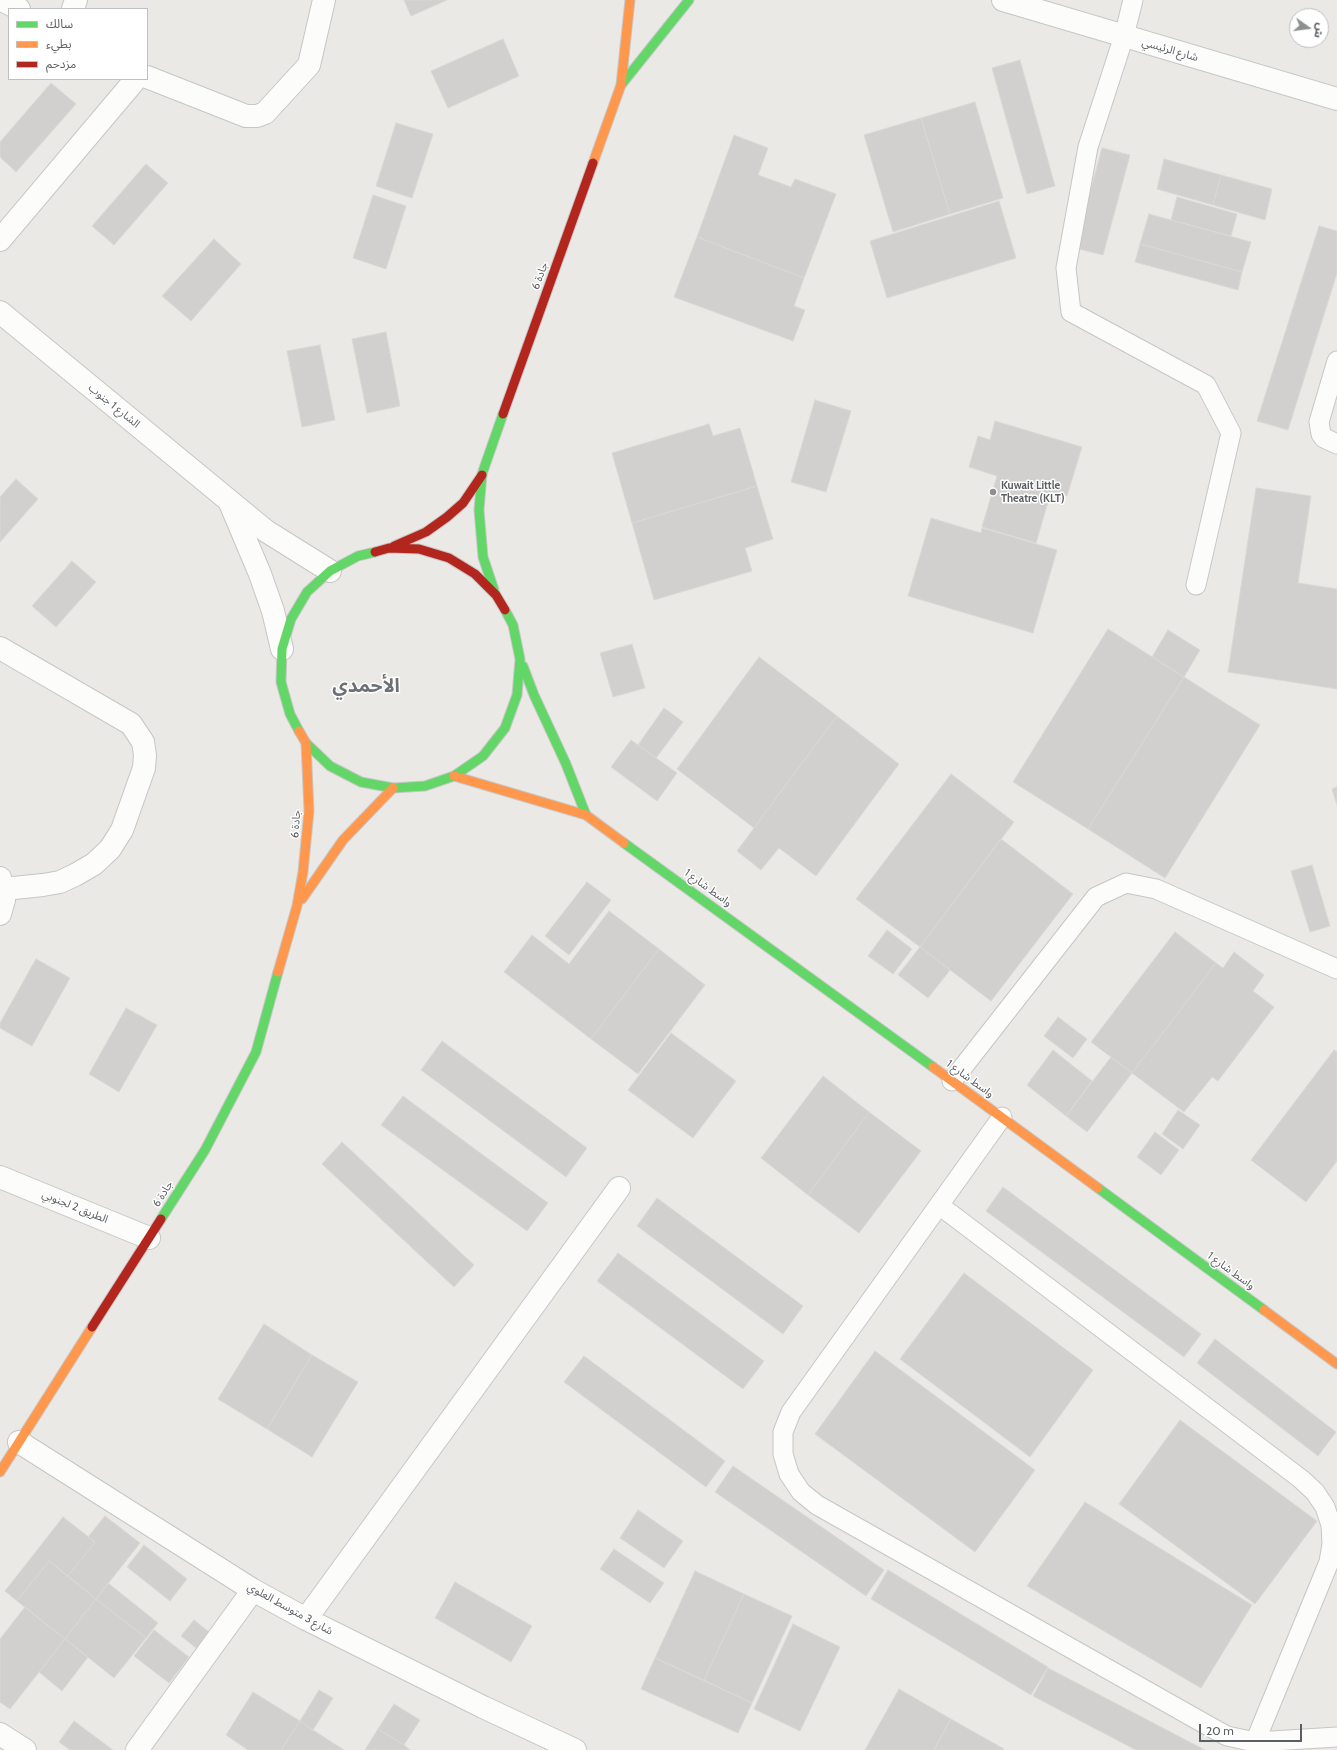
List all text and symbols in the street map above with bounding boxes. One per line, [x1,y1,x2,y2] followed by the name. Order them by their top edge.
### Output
[8,8,148,80] legend
[1289,8,1329,48] north arrow
[46,16,73,31] text: سالك
[1311,22,1328,40] text: ش
[46,36,72,51] text: بطيء
[1140,36,1200,64] street label: شارع الرئيسي
[46,56,76,71] text: مزدحم
[529,261,551,291] street label: جادة 6
[86,381,142,431] street label: الشارع 1 جنوب
[1001,479,1065,505] place label: Kuwait Little Theatre (KLT)
[988,487,998,497] marker: Kuwait Little Theatre (KLT)
[332,675,400,697] district label: الأحمدي
[288,810,304,838] street label: جادة 6
[682,866,734,910] street label: واسط شارع 1
[944,1057,996,1101] street label: واسط شارع 1
[150,1179,176,1209] street label: جادة 6
[40,1188,110,1226] street label: الطريق 2 لجنوبي
[1205,1249,1257,1293] street label: واسط شارع 1
[245,1580,335,1638] street label: شارع 3 متوسط العلوي
[1201,1716,1304,1742] scale bar
[1206,1723,1234,1738] text: 20 m

